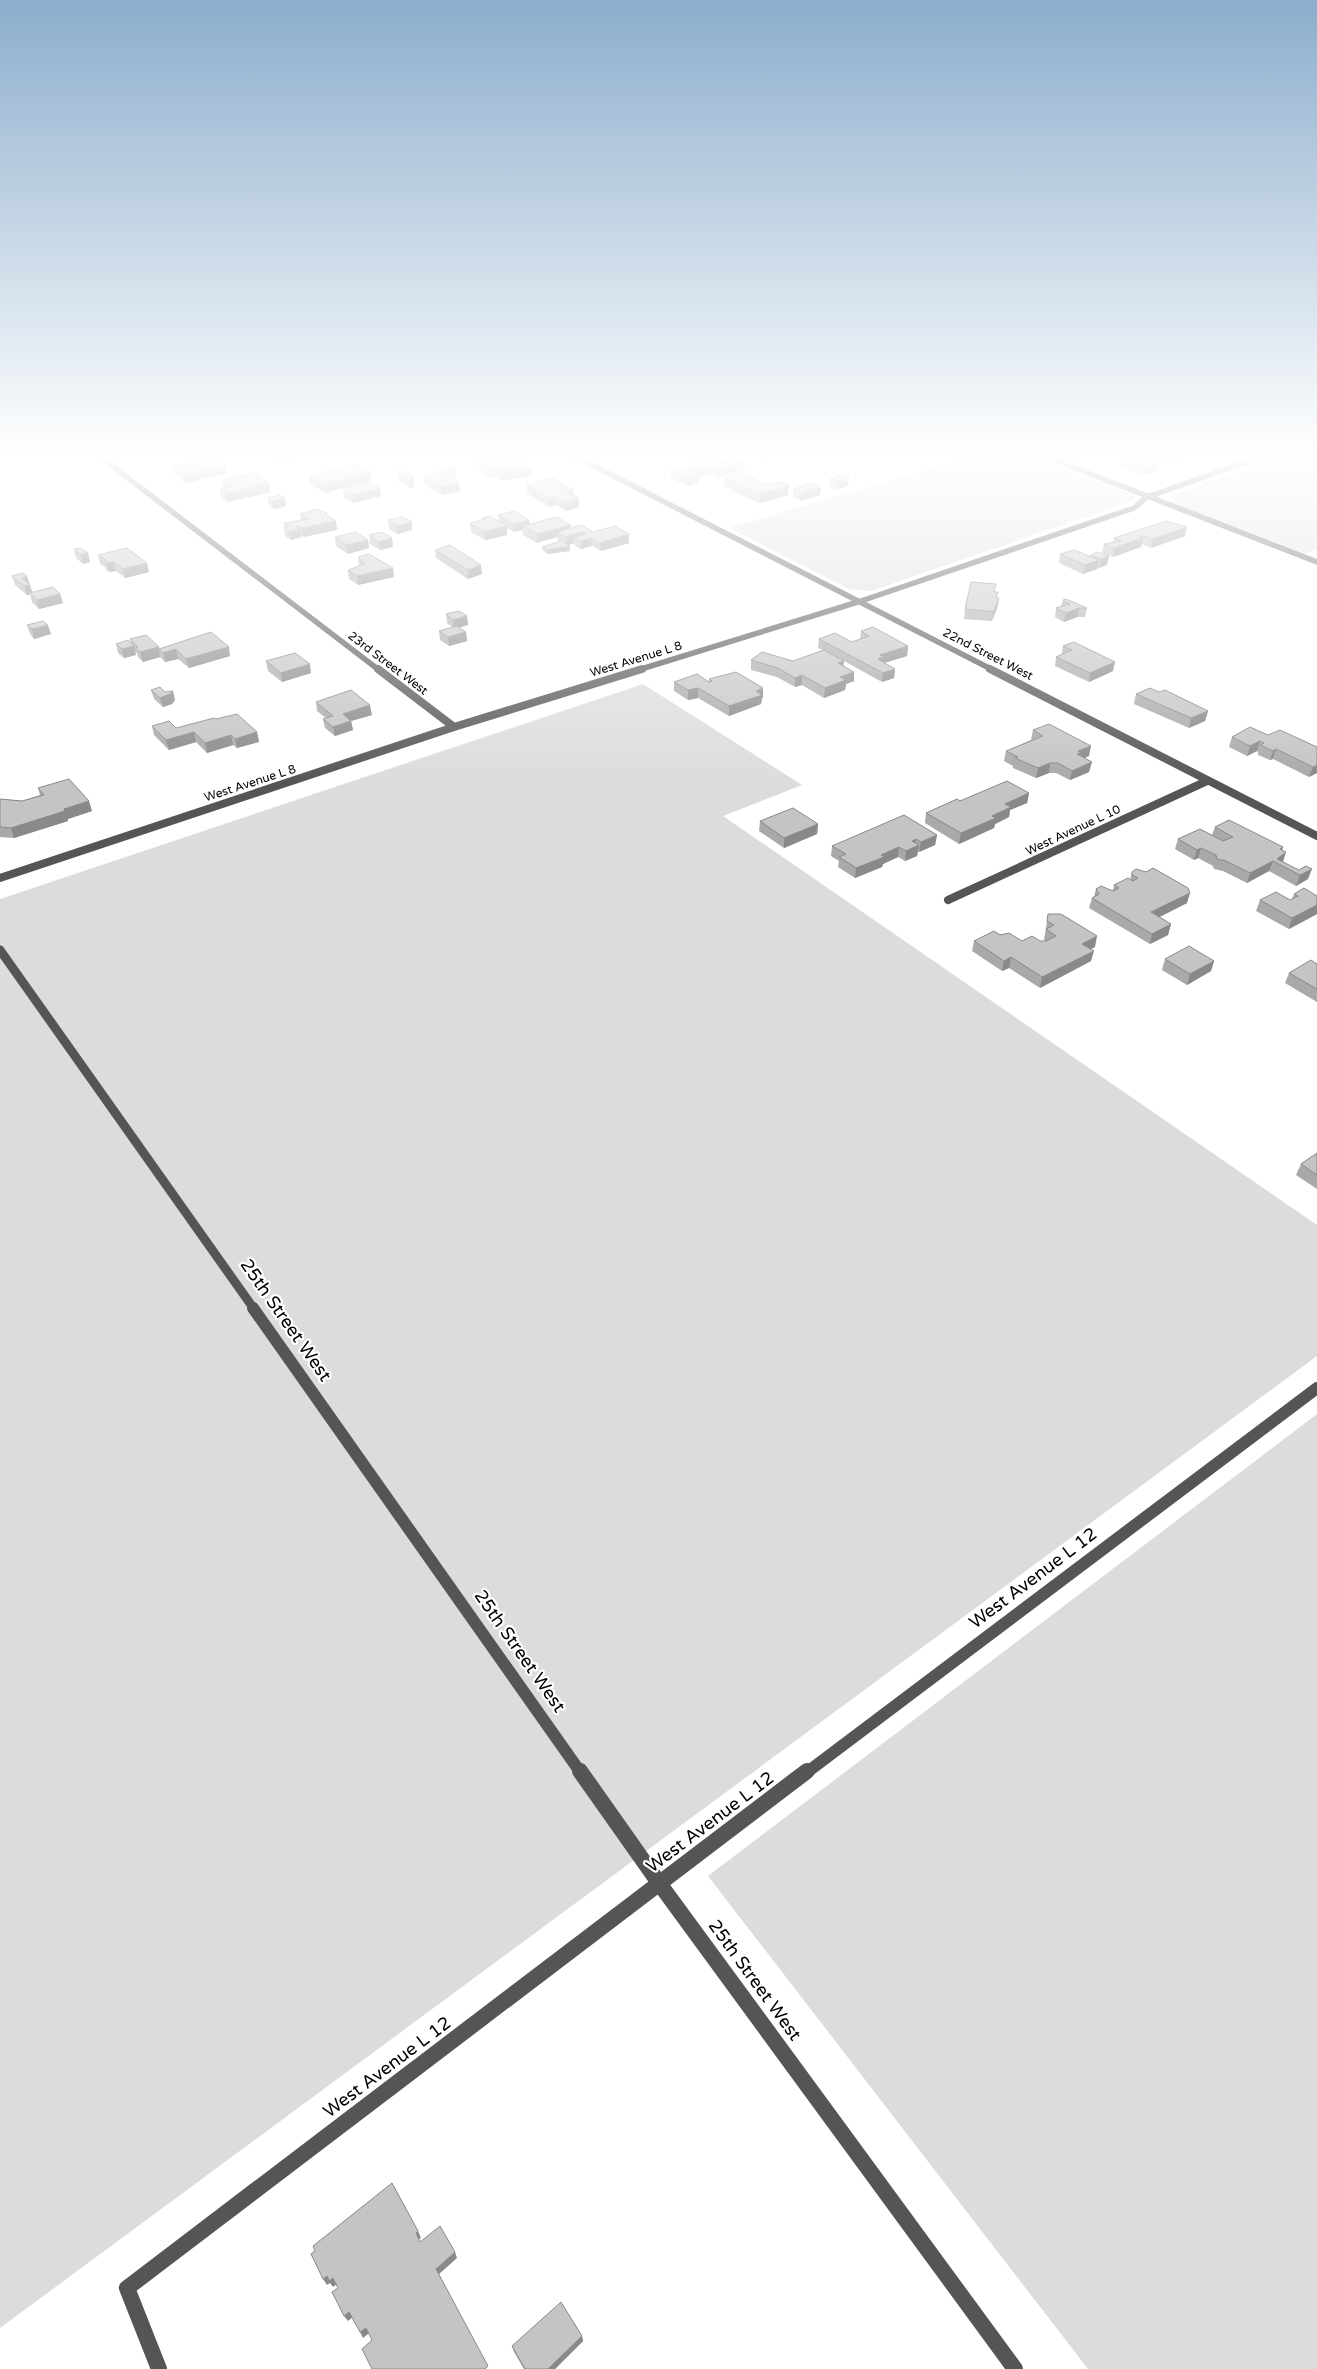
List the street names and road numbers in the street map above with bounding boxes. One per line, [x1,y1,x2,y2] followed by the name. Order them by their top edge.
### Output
[941,625,1036,683] street label: 22nd Street West
[345,628,431,698] street label: 23rd Street West
[588,638,684,680] street label: West Avenue L 8
[202,762,298,804] street label: West Avenue L 8
[1023,802,1123,858] street label: West Avenue L 10
[236,1255,336,1385] street label: 25th Street West
[965,1523,1101,1633] street label: West Avenue L 12
[470,1586,570,1716] street label: 25th Street West
[642,1767,778,1877] street label: West Avenue L 12
[704,1915,806,2045] street label: 25th Street West
[319,2012,455,2122] street label: West Avenue L 12

